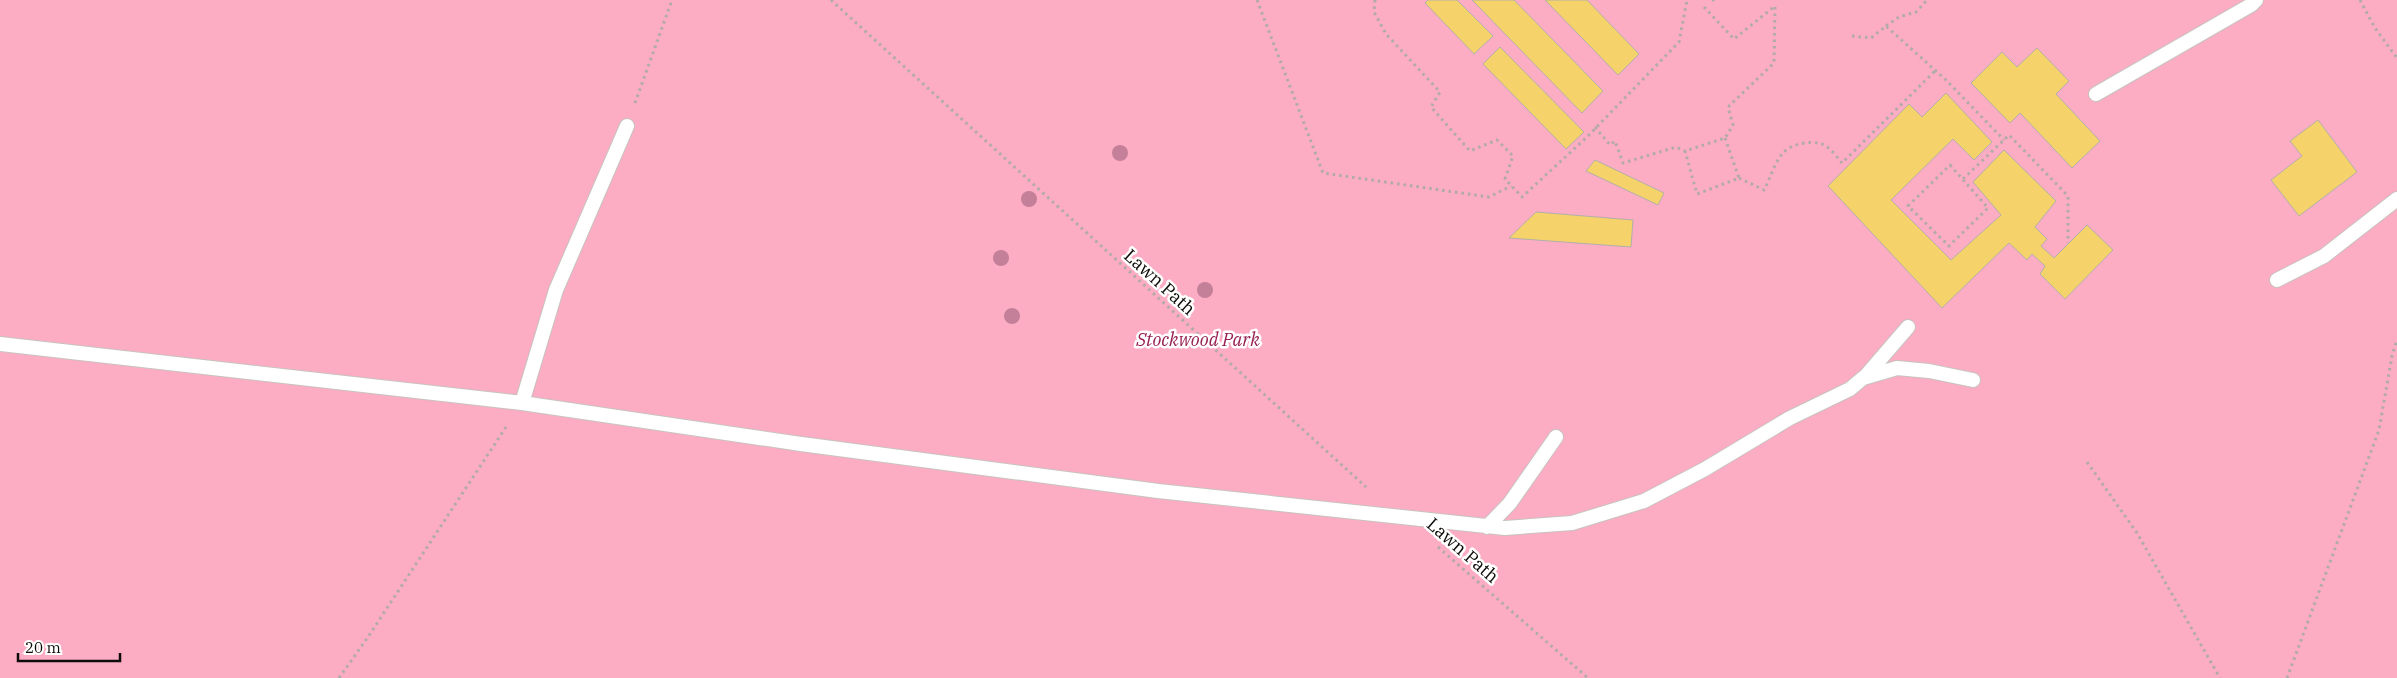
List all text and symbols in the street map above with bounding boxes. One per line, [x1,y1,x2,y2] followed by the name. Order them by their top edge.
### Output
[1120,244,1200,320] street label: Lawn Path
[1135,328,1260,351] park label: Stockwood Park
[1422,512,1504,588] street label: Lawn Path
[18,630,120,662] scale bar
[25,638,61,657] text: 20 m

